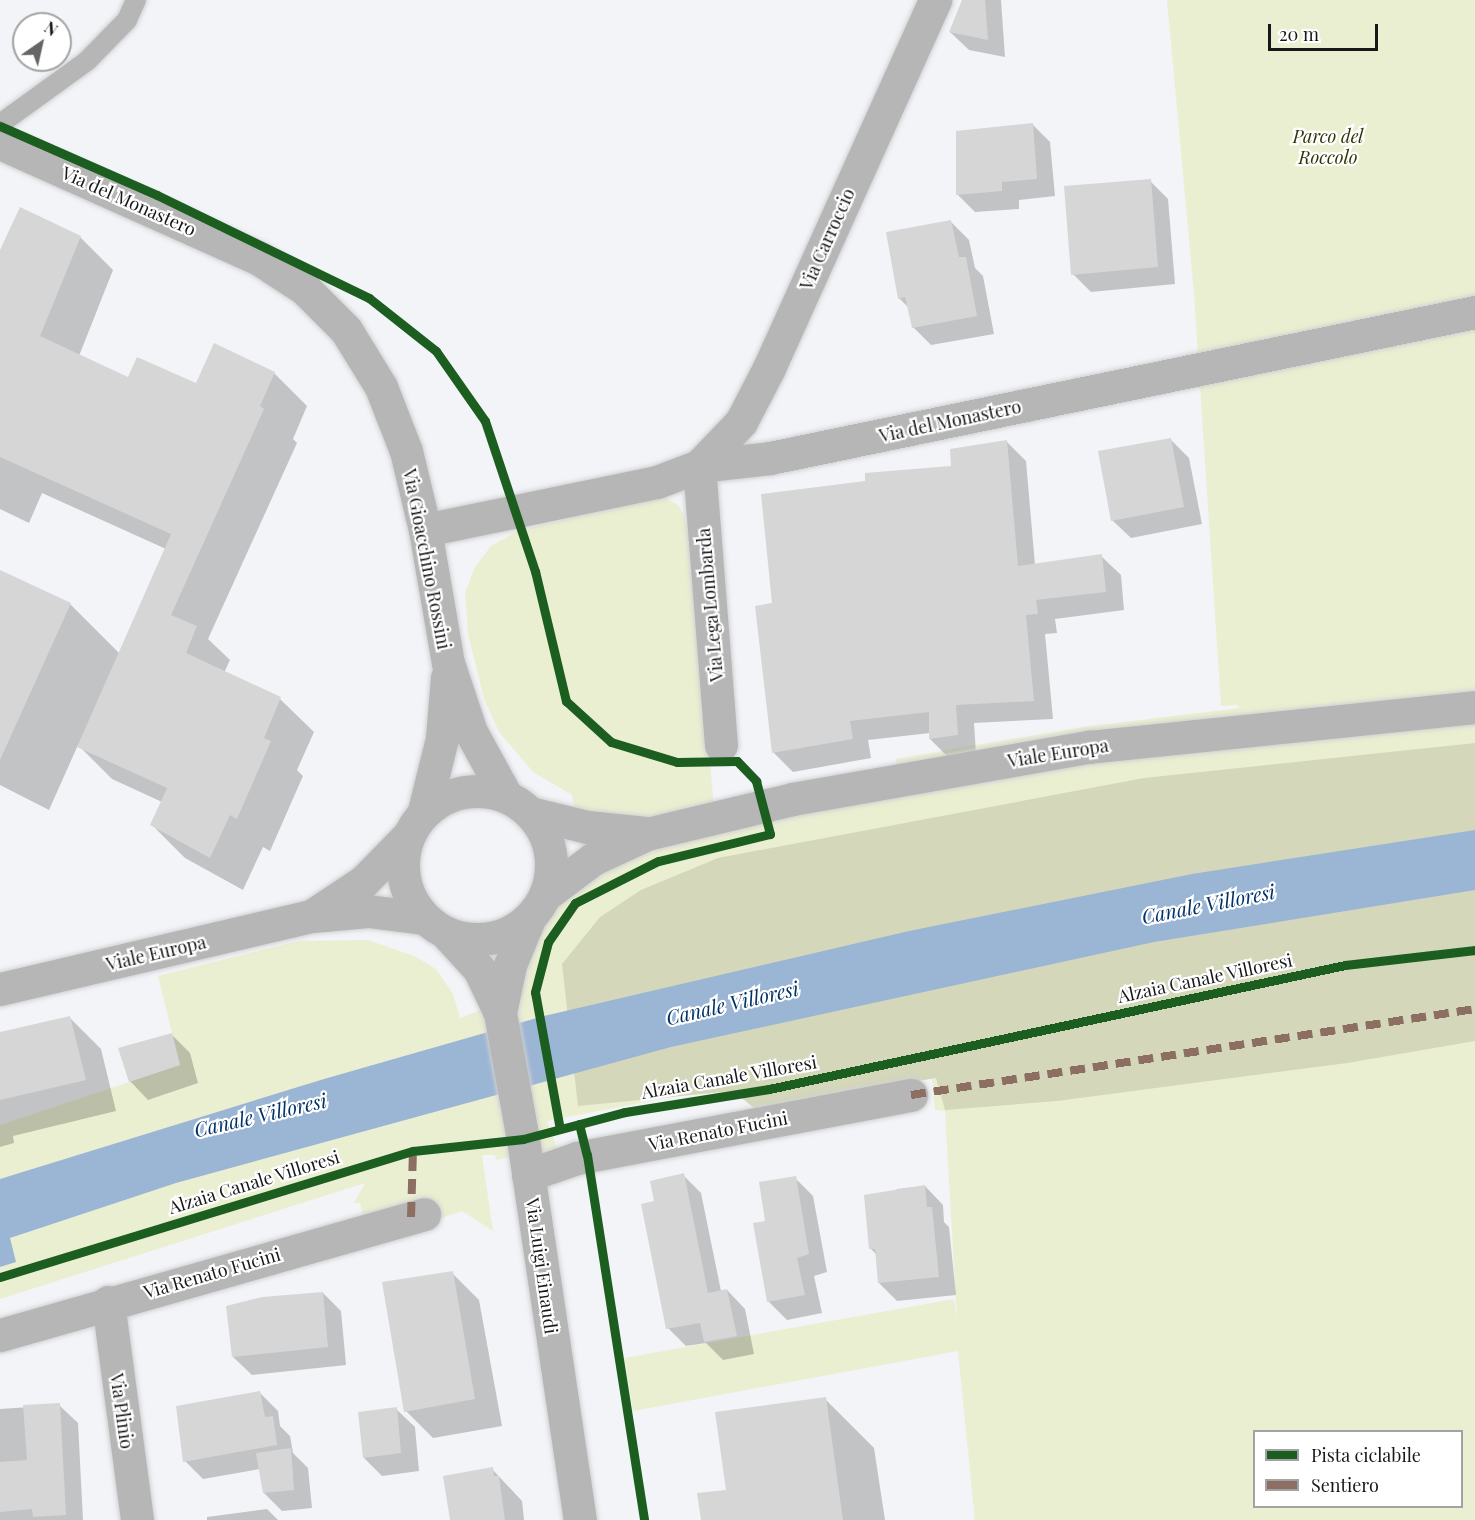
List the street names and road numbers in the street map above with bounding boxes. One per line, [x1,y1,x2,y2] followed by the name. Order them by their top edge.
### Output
[59,162,199,240] street label: Via del Monastero
[795,185,859,293] street label: Via Carroccio
[877,395,1023,447] street label: Via del Monastero
[399,467,455,651] street label: Via Gioacchino Rossini
[693,527,727,683] street label: Via Lega Lombarda
[1006,734,1110,772] street label: Viale Europa
[104,931,208,975] street label: Viale Europa
[1115,949,1295,1007] street label: Alzaia Canale Villoresi
[639,1051,819,1103] street label: Alzaia Canale Villoresi
[646,1107,790,1155] street label: Via Renato Fucini
[165,1146,343,1218] street label: Alzaia Canale Villoresi
[522,1197,562,1335] street label: Via Luigi Einaudi
[141,1243,283,1303] street label: Via Renato Fucini
[106,1372,138,1450] street label: Via Plinio

